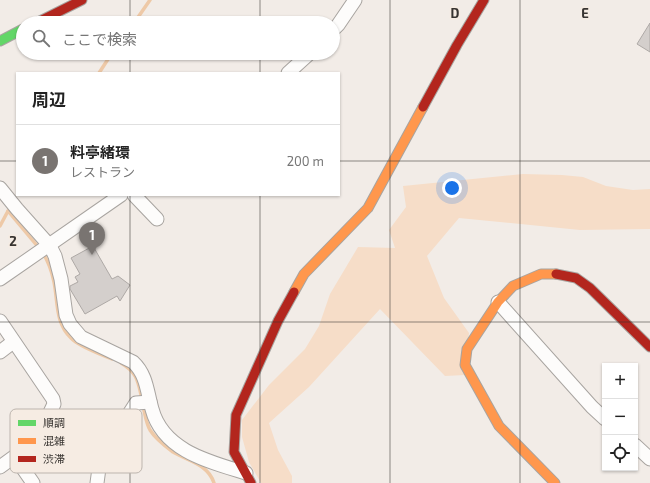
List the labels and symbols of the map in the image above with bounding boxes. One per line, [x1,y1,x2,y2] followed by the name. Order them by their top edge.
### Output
[451,5,460,21] text: D
[581,5,589,21] text: E
[442,178,462,198] your location
[79,222,105,255] pin: 1
[9,233,17,249] text: 2
[10,409,142,473] legend
[43,416,65,429] text: 順調
[43,434,65,447] text: 混雑
[43,452,65,465] text: 渋滞

